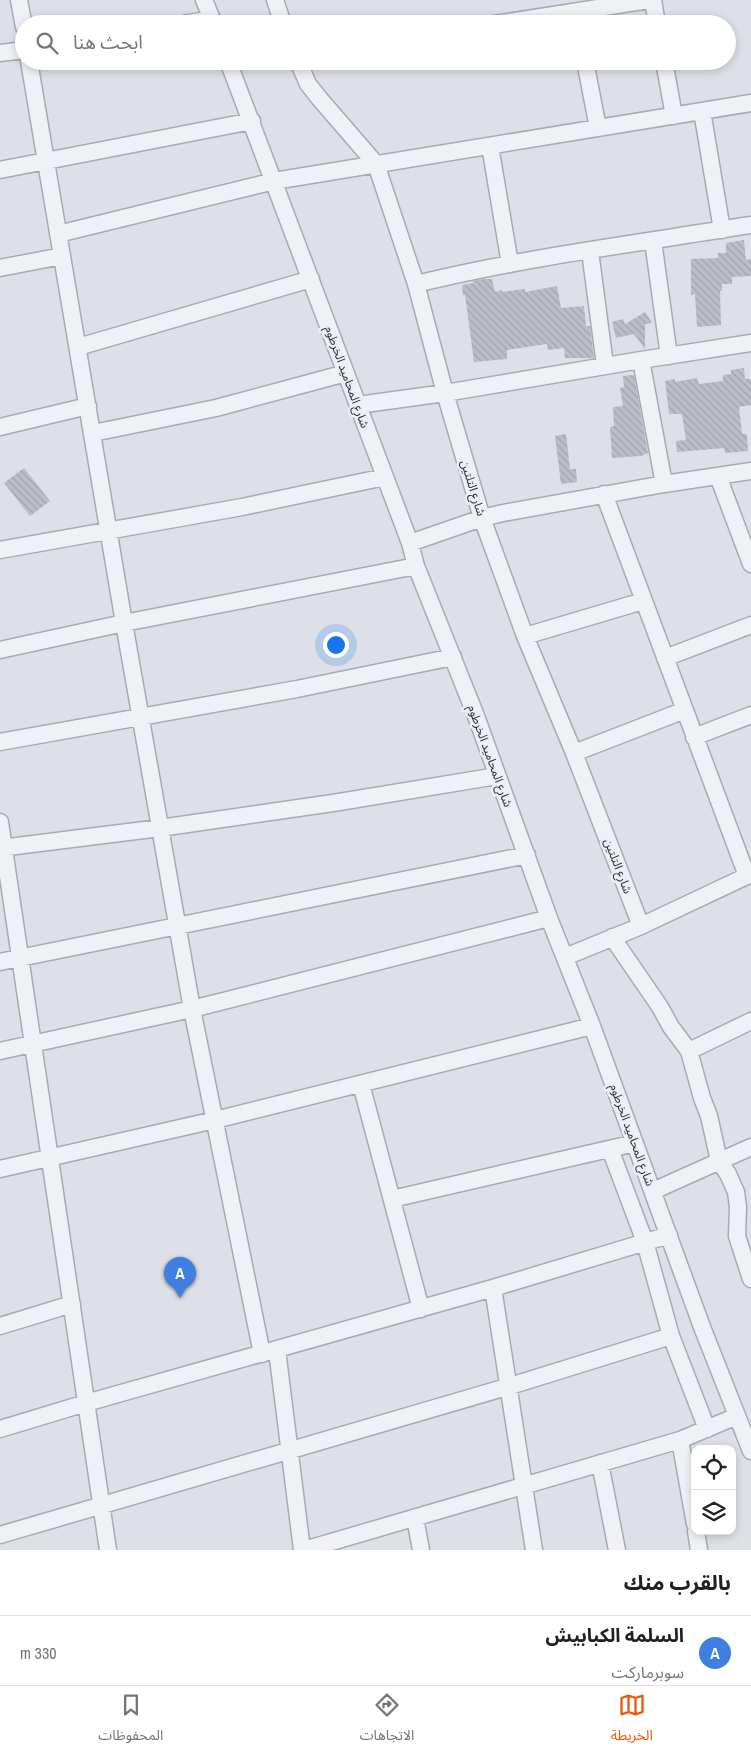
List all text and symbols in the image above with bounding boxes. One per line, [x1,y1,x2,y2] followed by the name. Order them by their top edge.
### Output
[15,15,736,70] search box
[33,29,61,57] icon: search
[73,29,143,55] text: ابحث هنا
[320,324,373,431] street label: شارع المحاميد الخرطوم
[456,458,489,518] street label: شارع التلتين
[323,632,349,658] your location
[463,703,516,810] street label: شارع المحاميد الخرطوم
[599,836,636,896] street label: شارع التلتين
[605,1082,658,1189] street label: شارع المحاميد الخرطوم
[164,1257,196,1298] pin: A
[691,1445,736,1535] map controls
[691,1445,736,1490] button: locate
[691,1490,736,1535] button: layers
[624,1568,731,1597] text: بالقرب منك
[546,1622,684,1648] text: السلمة الكبابيش
[20,1642,56,1664] text: 330 m
[710,1642,720,1664] text: A
[612,1661,684,1683] text: سوبرماركت
[98,1691,163,1750] tab: المحفوظات
[360,1691,414,1750] tab: الاتجاهات
[611,1691,653,1750] tab: الخريطة

